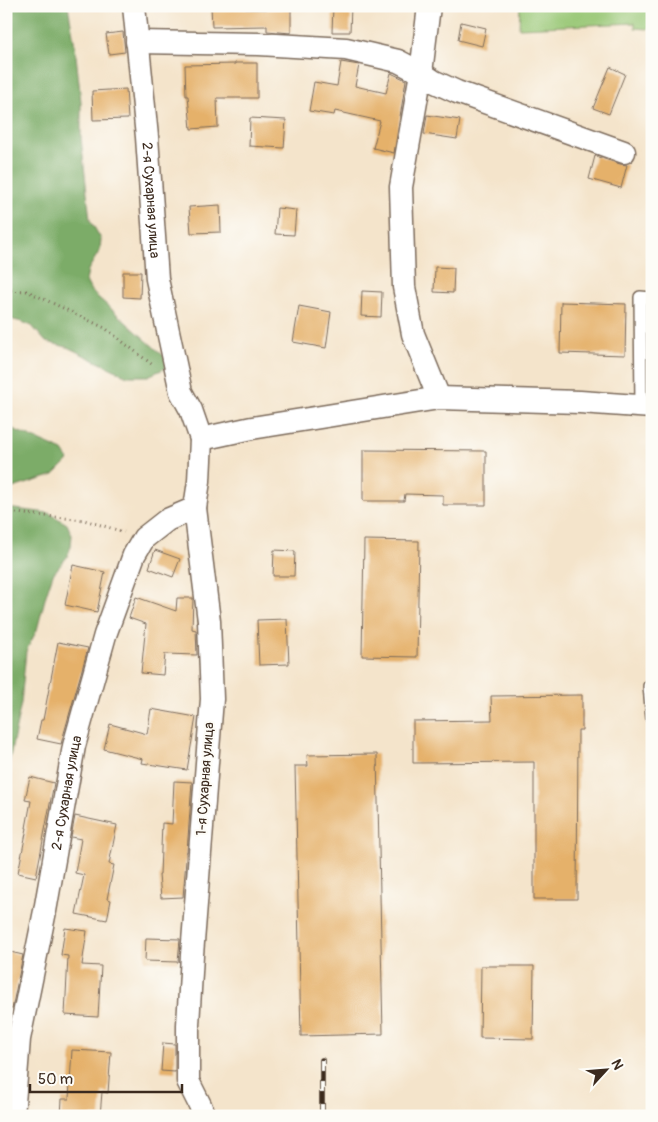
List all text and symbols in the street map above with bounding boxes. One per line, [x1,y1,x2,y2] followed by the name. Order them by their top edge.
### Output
[139,142,164,259] street label: 2-я Сухарная улица
[193,722,217,836] street label: 1-я Сухарная улица
[47,733,85,851] street label: 2-я Сухарная улица
[580,1044,630,1094] north arrow
[608,1057,627,1073] text: N
[30,1062,182,1094] scale bar
[38,1070,73,1089] text: 50 m

